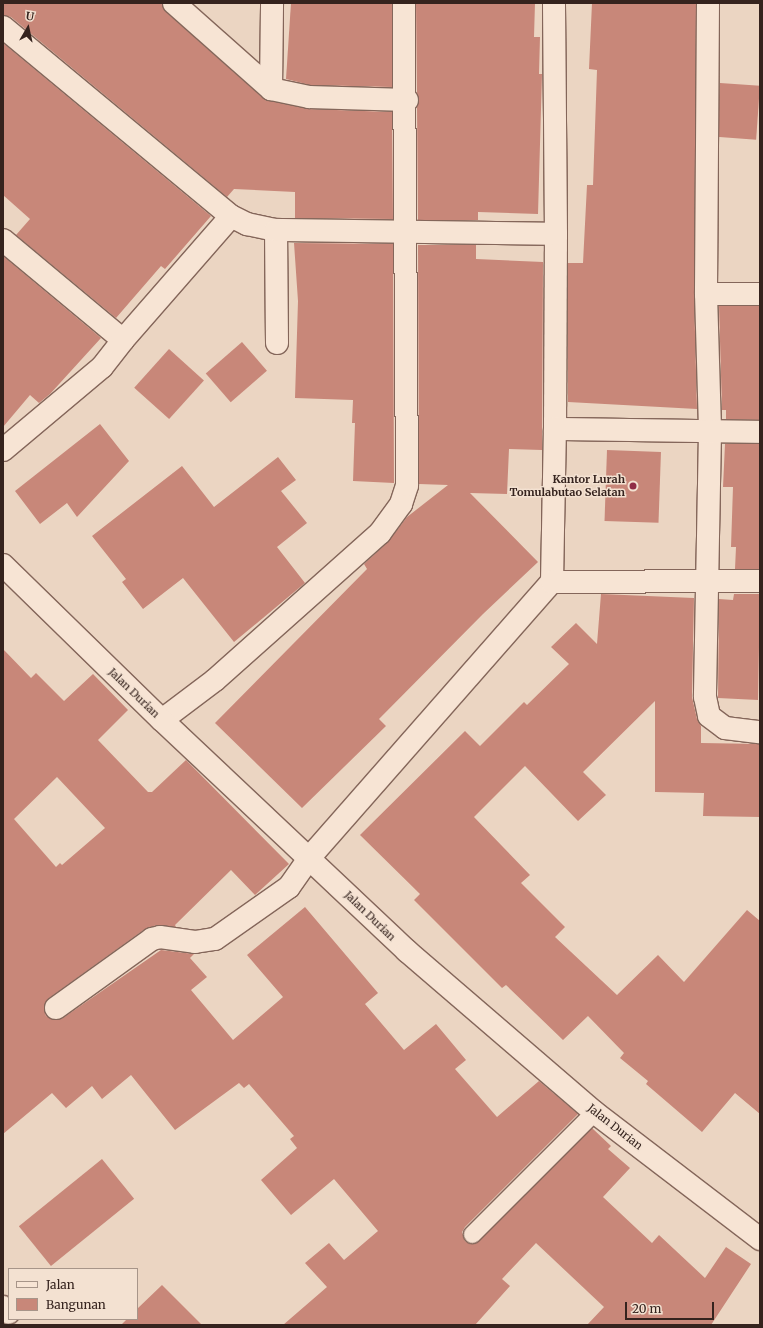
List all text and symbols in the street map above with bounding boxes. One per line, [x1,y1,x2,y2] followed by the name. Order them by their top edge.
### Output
[8,8,48,48] north arrow
[25,9,35,24] text: U
[510,473,625,499] place label: Kantor Lurah Tomulabutao Selatan
[628,481,638,491] marker: Kantor Lurah Tomulabutao Selatan
[106,665,162,721] street label: Jalan Durian
[342,888,398,944] street label: Jalan Durian
[585,1102,645,1152] street label: Jalan Durian
[8,1268,138,1320] legend
[46,1277,75,1292] text: Jalan
[627,1294,716,1320] scale bar
[46,1297,106,1312] text: Bangunan
[632,1301,661,1316] text: 20 m

